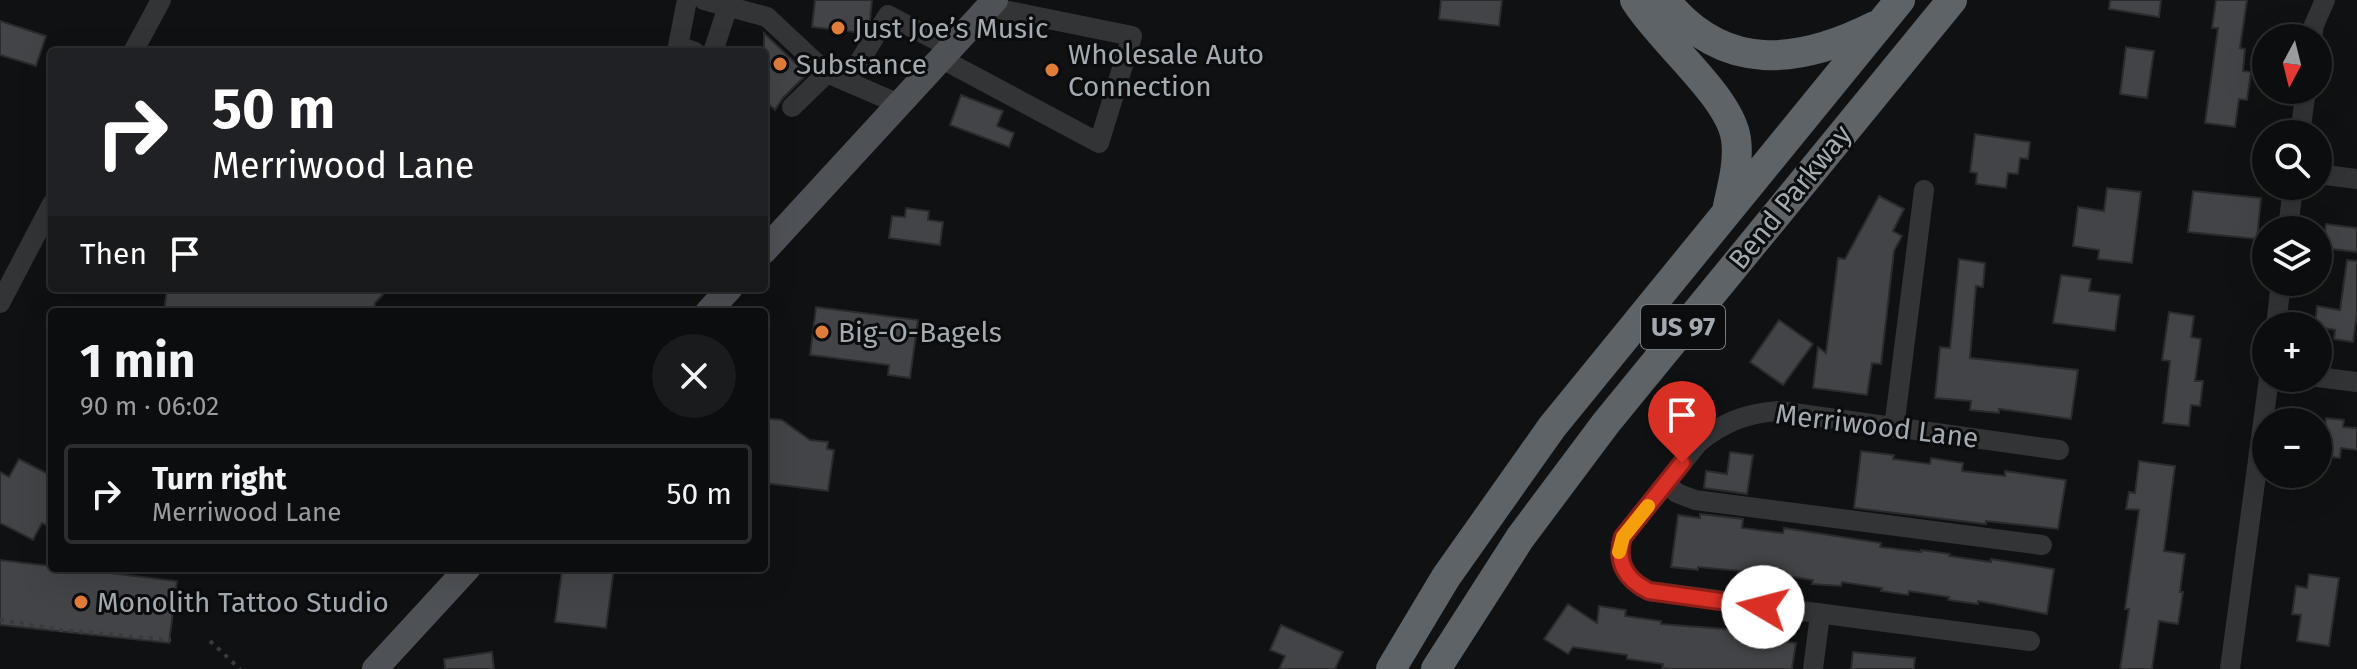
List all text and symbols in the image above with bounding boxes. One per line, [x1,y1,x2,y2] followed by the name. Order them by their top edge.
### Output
[854,12,1048,45] place label: Just Joe’s Music
[829,19,847,37] marker: Just Joe’s Music
[2252,24,2332,104] north arrow
[2252,24,2332,488] map controls
[1068,38,1264,103] place label: Wholesale Auto Connection
[796,48,927,81] place label: Substance
[771,55,789,73] marker: Substance
[1043,61,1061,79] marker: Wholesale Auto Connection
[212,76,335,143] text: 50 m
[80,80,184,184] icon: right
[1722,118,1858,276] street label: Bend Parkway
[2252,120,2332,200] button: search
[212,144,474,188] text: Merriwood Lane
[2252,216,2332,296] button: layers
[163,232,207,276] icon: arrive
[80,236,147,272] text: Then
[1641,305,1725,349] road number: US 97
[2252,312,2332,392] button: +
[838,316,1002,349] place label: Big-O-Bagels
[813,323,831,341] marker: Big-O-Bagels
[80,332,195,390] text: 1 min
[652,334,736,418] button: close
[1648,381,1716,463] pin
[80,391,219,422] text: 90 m · 06:02
[1660,393,1704,437] icon: arrive
[1774,397,1980,455] street label: Merriwood Lane
[2252,408,2332,488] button: −
[152,461,287,497] text: Turn right
[84,472,128,516] icon: right
[667,476,732,512] text: 50 m
[152,497,342,528] text: Merriwood Lane
[1721,565,1805,649] position arrow
[97,586,389,619] place label: Monolith Tattoo Studio
[72,593,90,611] marker: Monolith Tattoo Studio

